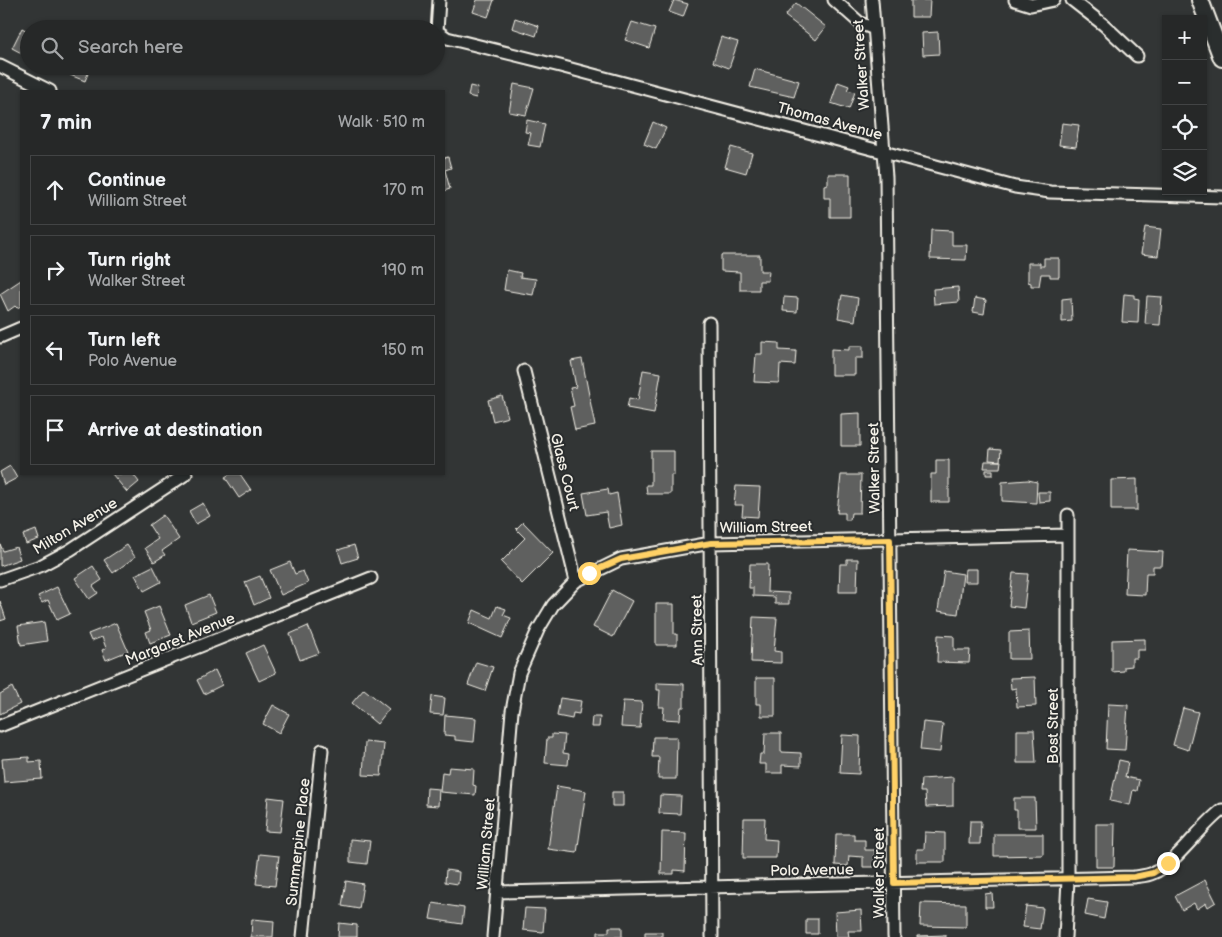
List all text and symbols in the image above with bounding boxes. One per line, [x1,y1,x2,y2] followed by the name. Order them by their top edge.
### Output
[1162,15,1207,195] map controls
[1162,15,1207,60] button: +
[849,19,874,111] street label: Walker Street
[20,20,445,75] search box
[38,34,66,62] icon: search
[78,36,183,59] text: Search here
[1162,60,1207,105] button: −
[775,98,885,145] street label: Thomas Avenue
[1162,105,1207,150] button: locate
[40,110,92,135] text: 7 min
[338,113,425,132] text: Walk · 510 m
[1162,150,1207,195] button: layers
[88,169,166,192] text: Continue
[41,176,69,204] icon: ahead
[383,181,424,200] text: 170 m
[88,192,187,211] text: William Street
[88,249,171,272] text: Turn right
[41,256,69,284] icon: right
[382,261,424,280] text: 190 m
[88,272,185,291] text: Walker Street
[88,329,160,352] text: Turn left
[41,336,69,364] icon: left
[382,341,424,360] text: 150 m
[88,352,177,371] text: Polo Avenue
[41,416,69,444] icon: arrive
[88,419,263,442] text: Arrive at destination
[864,422,885,514] street label: Walker Street
[546,431,583,513] street label: Glass Court
[30,494,121,559] street label: Milton Avenue
[720,517,813,538] street label: William Street
[578,562,601,585] route start
[687,594,708,666] street label: Ann Street
[123,609,238,670] street label: Margaret Avenue
[1044,688,1063,764] street label: Bost Street
[282,777,315,907] street label: Summerpine Place
[473,797,500,891] street label: William Street
[870,827,889,919] street label: Walker Street
[1157,852,1180,875] route end
[770,860,854,881] street label: Polo Avenue

